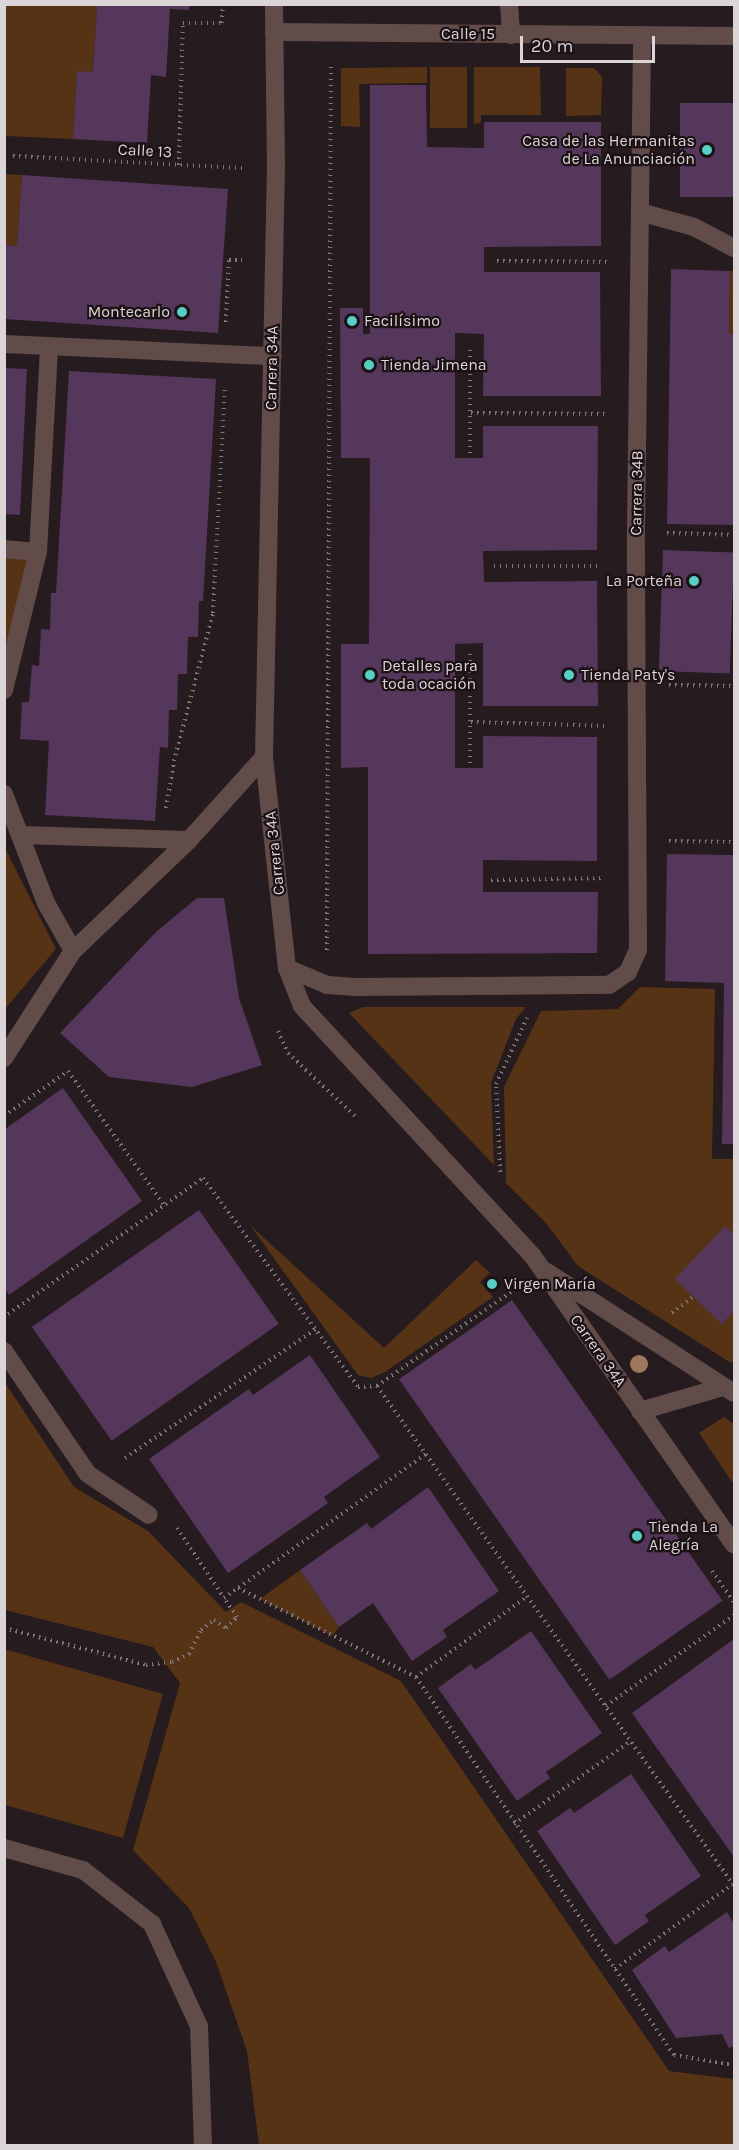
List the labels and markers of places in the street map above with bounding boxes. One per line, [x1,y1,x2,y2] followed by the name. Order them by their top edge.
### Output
[522,131,695,169] place label: Casa de las Hermanitas de La Anunciación
[700,143,714,157] marker: Casa de las Hermanitas de La Anunciación
[88,302,170,322] place label: Montecarlo
[175,305,189,319] marker: Montecarlo
[364,311,440,331] place label: Facilísimo
[345,314,359,328] marker: Facilísimo
[381,355,487,375] place label: Tienda Jimena
[362,358,376,372] marker: Tienda Jimena
[606,571,682,591] place label: La Porteña
[687,574,701,588] marker: La Porteña
[382,656,478,694] place label: Detalles para toda ocación
[581,665,675,685] place label: Tienda Paty's
[363,668,377,682] marker: Detalles para toda ocación
[562,668,576,682] marker: Tienda Paty's
[504,1274,596,1294] place label: Virgen María
[485,1277,499,1291] marker: Virgen María
[649,1517,718,1555] place label: Tienda La Alegría
[630,1529,644,1543] marker: Tienda La Alegría

